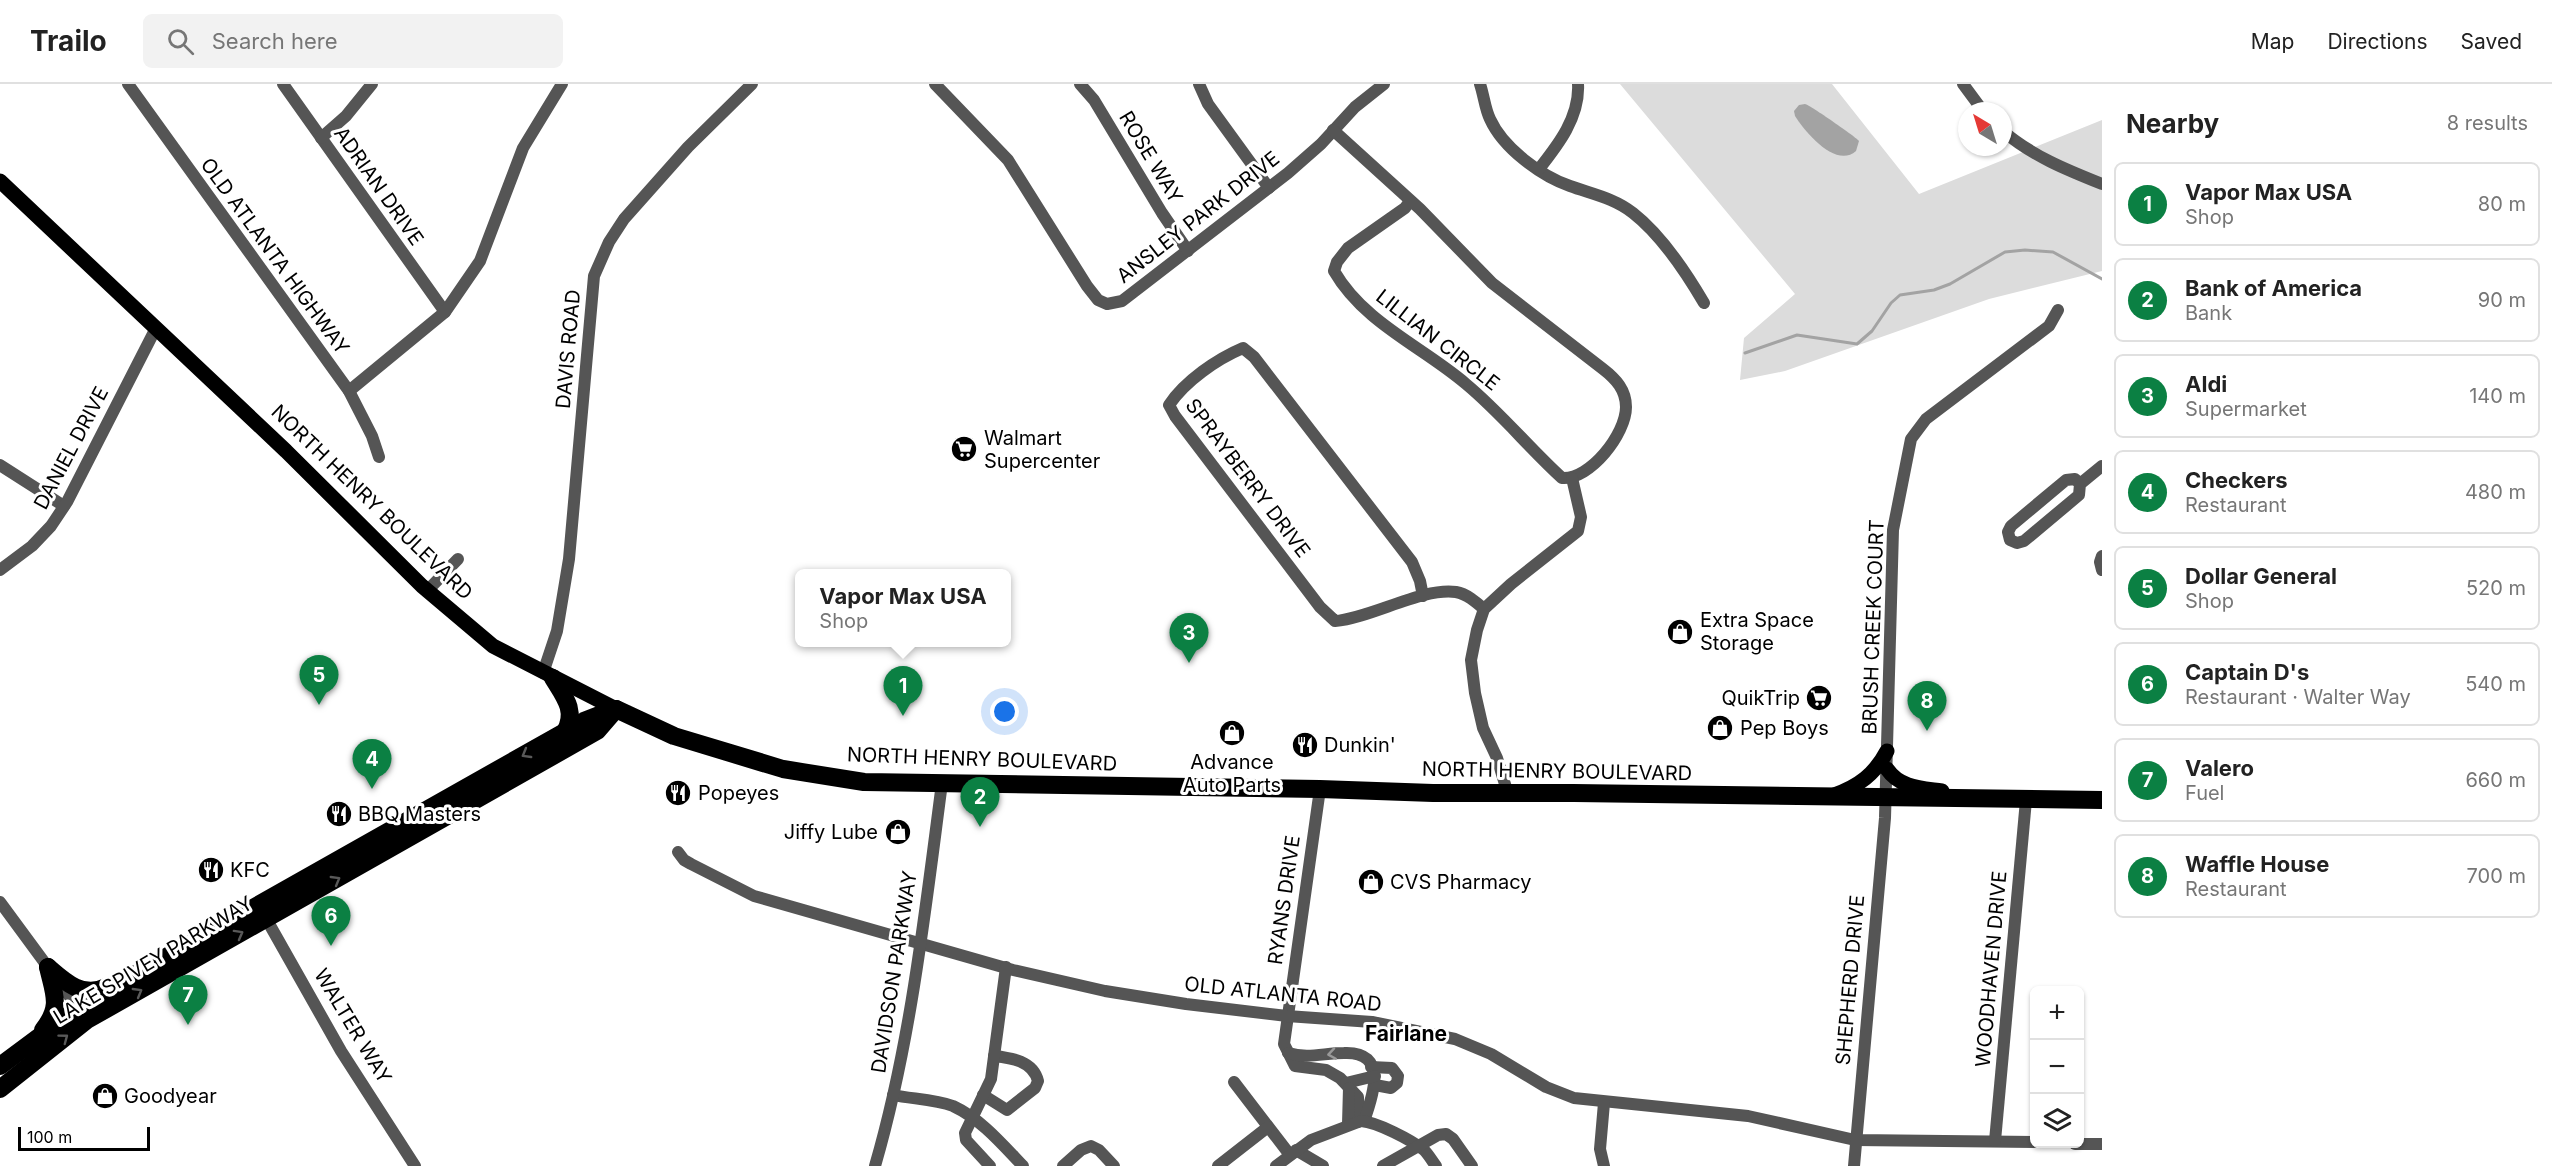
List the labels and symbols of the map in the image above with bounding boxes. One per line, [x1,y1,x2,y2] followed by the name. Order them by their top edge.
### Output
[1958,102,2012,156] north arrow
[1114,107,1188,208] street label: ROSE WAY
[329,122,429,250] street label: ADRIAN DRIVE
[1112,146,1284,288] street label: ANSLEY PARK DRIVE
[196,153,355,359] street label: OLD ATLANTA HIGHWAY
[1372,284,1504,396] street label: LILLIAN CIRCLE
[551,288,585,410] street label: DAVIS ROAD
[29,383,113,513] street label: DANIEL DRIVE
[1181,394,1315,562] street label: SPRAYBERRY DRIVE
[266,399,478,605] street label: NORTH HENRY BOULEVARD
[984,426,1101,473] place label: Walmart Supercenter
[949,434,979,464] supermarket icon: Walmart Supercenter
[1857,519,1889,735] street label: BRUSH CREEK COURT
[1700,608,1814,655] place label: Extra Space Storage
[1170,614,1208,663] pin: 3
[1665,617,1695,647] shop icon: Extra Space Storage
[300,656,338,705] pin: 5
[884,666,922,716] pin: 1
[1908,682,1946,731] pin: 8
[1804,683,1834,713] supermarket icon: QuikTrip
[1721,686,1800,710] place label: QuikTrip
[990,697,1019,726] your location
[1705,713,1735,743] shop icon: Pep Boys
[1740,716,1829,740] place label: Pep Boys
[1217,718,1247,748] shop icon: Advance Auto Parts
[1290,730,1320,760] restaurant icon: Dunkin'
[1324,733,1396,757] place label: Dunkin'
[352,740,392,789] pin: 4
[847,742,1117,776] street label: NORTH HENRY BOULEVARD
[522,747,532,758] one-way arrow
[1183,750,1281,797] place label: Advance Auto Parts
[1422,757,1692,785] street label: NORTH HENRY BOULEVARD
[663,778,693,808] restaurant icon: Popeyes
[960,778,1000,827] pin: 2
[698,781,779,805] place label: Popeyes
[324,799,354,829] restaurant icon: BBQ Masters
[358,802,481,826] place label: BBQ Masters
[883,817,913,847] shop icon: Jiffy Lube
[784,820,878,844] place label: Jiffy Lube
[1263,834,1305,966] street label: RYANS DRIVE
[196,855,226,885] restaurant icon: KFC
[230,858,270,882] place label: KFC
[1356,867,1386,897] shop icon: CVS Pharmacy
[866,869,922,1075] street label: DAVIDSON PARKWAY
[1390,870,1532,894] place label: CVS Pharmacy
[1970,870,2012,1068] street label: WOODHAVEN DRIVE
[329,876,340,887] one-way arrow
[49,891,257,1029] street label: LAKE SPIVEY PARKWAY
[1831,894,1869,1066] street label: SHEPHERD DRIVE
[312,896,350,946] pin: 6
[233,930,243,942] one-way arrow
[309,964,397,1088] street label: WALTER WAY
[1183,972,1383,1016] street label: OLD ATLANTA ROAD
[168,976,207,1025] pin: 7
[132,988,142,999] one-way arrow
[1365,1021,1447,1046] district label: Fairlane
[58,1034,69,1045] one-way arrow
[1327,1048,1336,1060] one-way arrow
[90,1081,120,1111] shop icon: Goodyear
[124,1084,217,1108] place label: Goodyear
[18,1124,150,1152] scale bar

